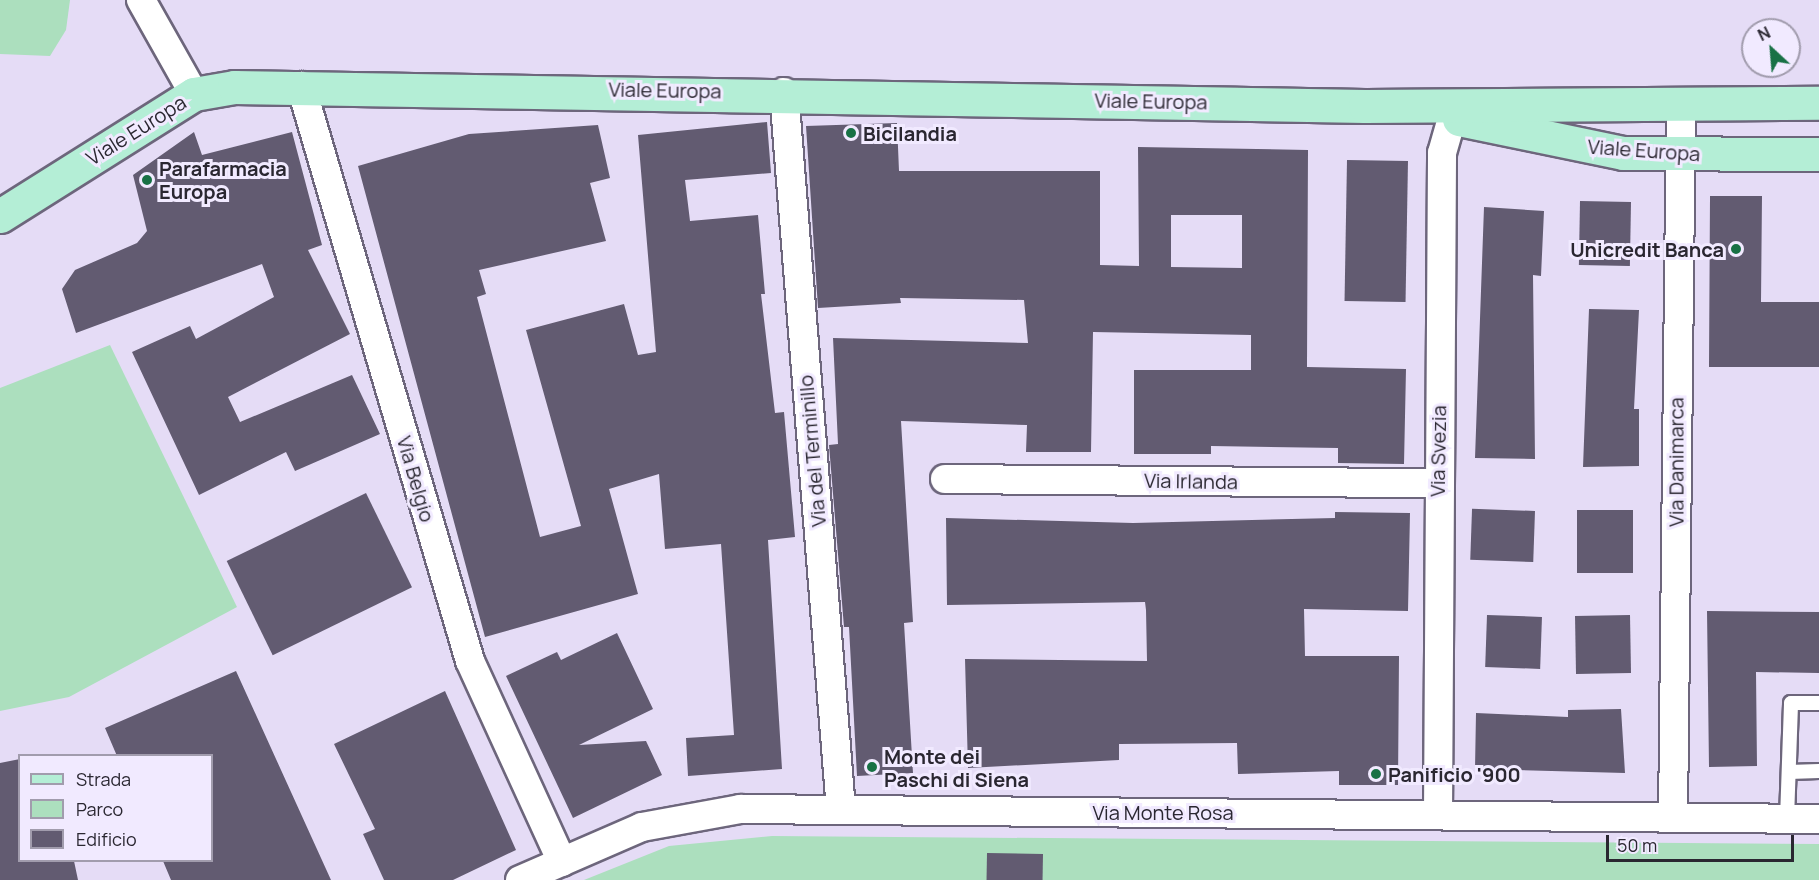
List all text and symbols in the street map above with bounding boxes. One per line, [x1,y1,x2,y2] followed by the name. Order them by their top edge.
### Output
[1741,18,1801,78] north arrow
[1754,21,1774,46] text: N
[608,77,722,103] street label: Viale Europa
[1094,88,1208,114] street label: Viale Europa
[82,90,190,170] street label: Viale Europa
[863,121,957,145] place label: Bicilandia
[844,126,858,140] marker: Bicilandia
[1587,134,1701,166] street label: Viale Europa
[159,156,287,203] place label: Parafarmacia Europa
[140,173,154,187] marker: Parafarmacia Europa
[1570,237,1724,261] place label: Unicredit Banca
[1729,242,1743,256] marker: Unicredit Banca
[793,374,831,528] street label: Via del Terminillo
[1664,397,1688,527] street label: Via Danimarca
[1425,405,1451,497] street label: Via Svezia
[392,433,440,525] street label: Via Belgio
[1144,468,1238,494] street label: Via Irlanda
[884,744,1029,791] place label: Monte dei Paschi di Siena
[18,754,213,862] legend
[865,760,879,774] marker: Monte dei Paschi di Siena
[1388,762,1521,786] place label: Panificio '900
[76,767,131,791] text: Strada
[1369,767,1383,781] marker: Panificio '900
[76,797,123,821] text: Parco
[1092,800,1234,824] street label: Via Monte Rosa
[1609,823,1796,861] scale bar
[76,827,137,851] text: Edificio
[1617,833,1657,857] text: 50 m

